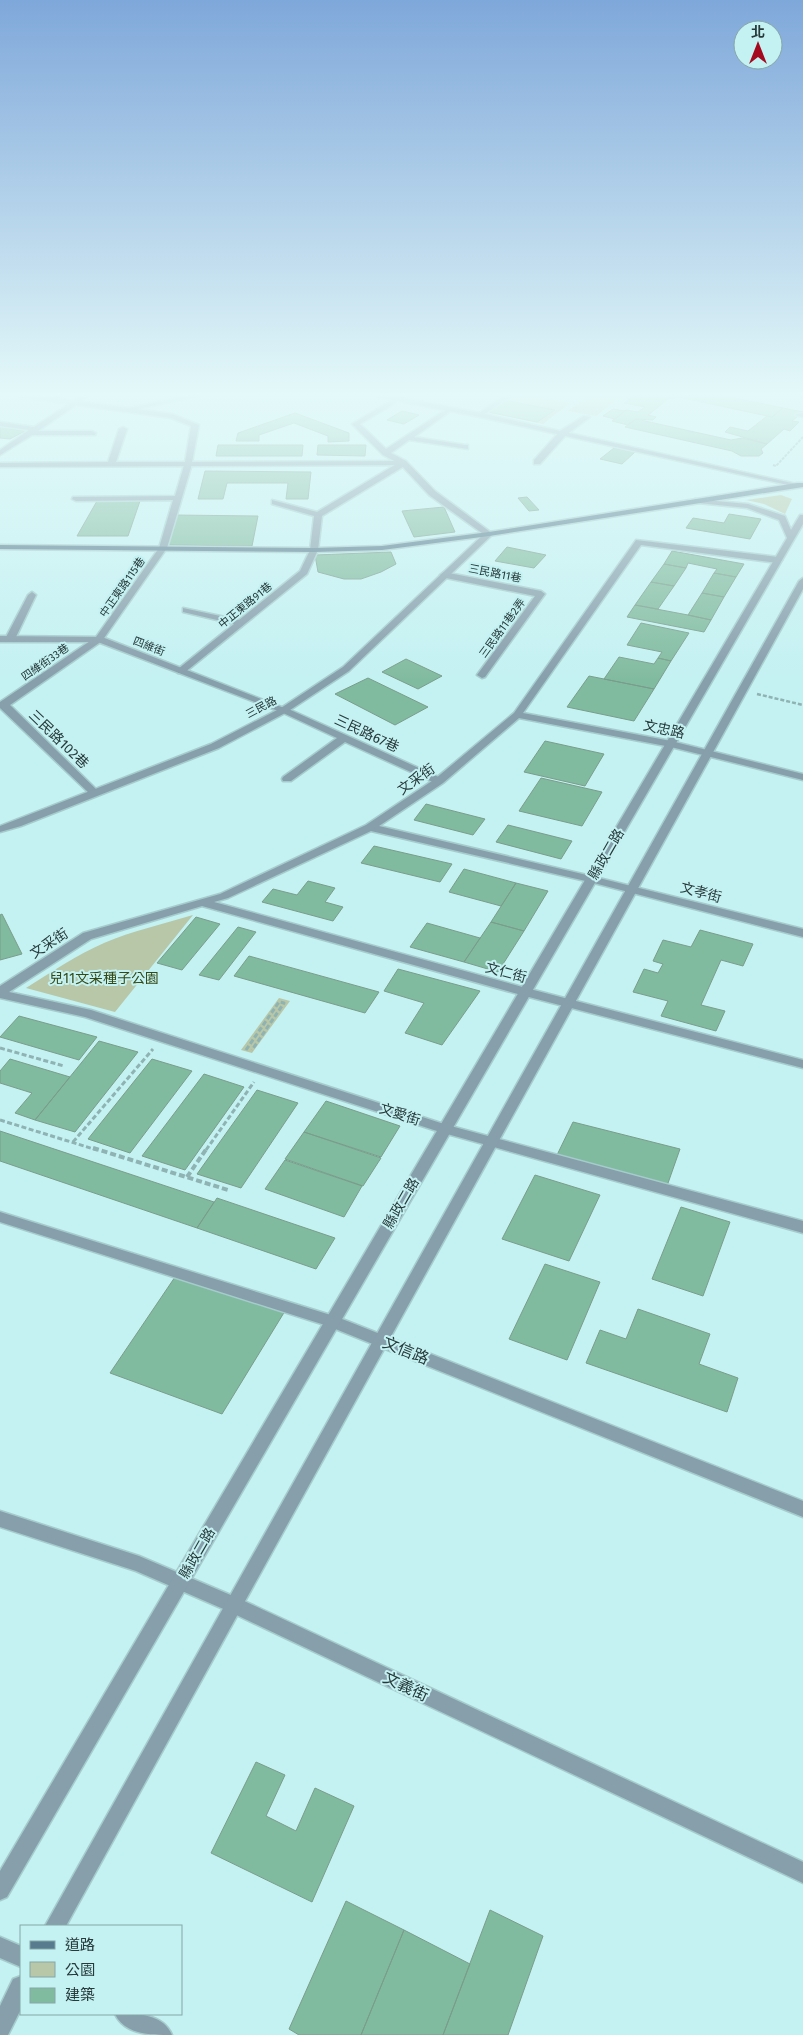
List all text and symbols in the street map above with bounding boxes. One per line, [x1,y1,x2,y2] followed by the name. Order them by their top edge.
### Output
[733,20,783,70] north arrow
[751,24,765,41] text: 北
[97,555,148,620] street label: 中正東路115巷
[467,562,522,585] street label: 三民路11巷
[216,580,275,631] street label: 中正東路91巷
[477,596,528,660] street label: 三民路11巷2弄
[131,634,167,658] street label: 四維街
[19,641,72,684] street label: 四維街33巷
[244,694,279,721] street label: 三民路
[25,707,92,772] street label: 三民路102巷
[332,711,402,756] street label: 三民路67巷
[642,717,686,742] street label: 文忠路
[394,760,438,798] street label: 文采街
[585,826,628,883] street label: 縣政二路
[678,879,723,906] street label: 文孝街
[27,925,72,962] street label: 文采街
[483,959,528,986] street label: 文仁街
[49,970,159,987] park label: 兒11文采種子公園
[377,1100,422,1129] street label: 文愛街
[380,1175,423,1232] street label: 縣政二路
[380,1333,432,1368] street label: 文信路
[176,1525,219,1582] street label: 縣政二路
[380,1668,432,1705] street label: 文義街
[20,1925,182,2015] legend
[65,1936,95,1954] text: 道路
[65,1961,95,1979] text: 公園
[65,1986,95,2004] text: 建築

